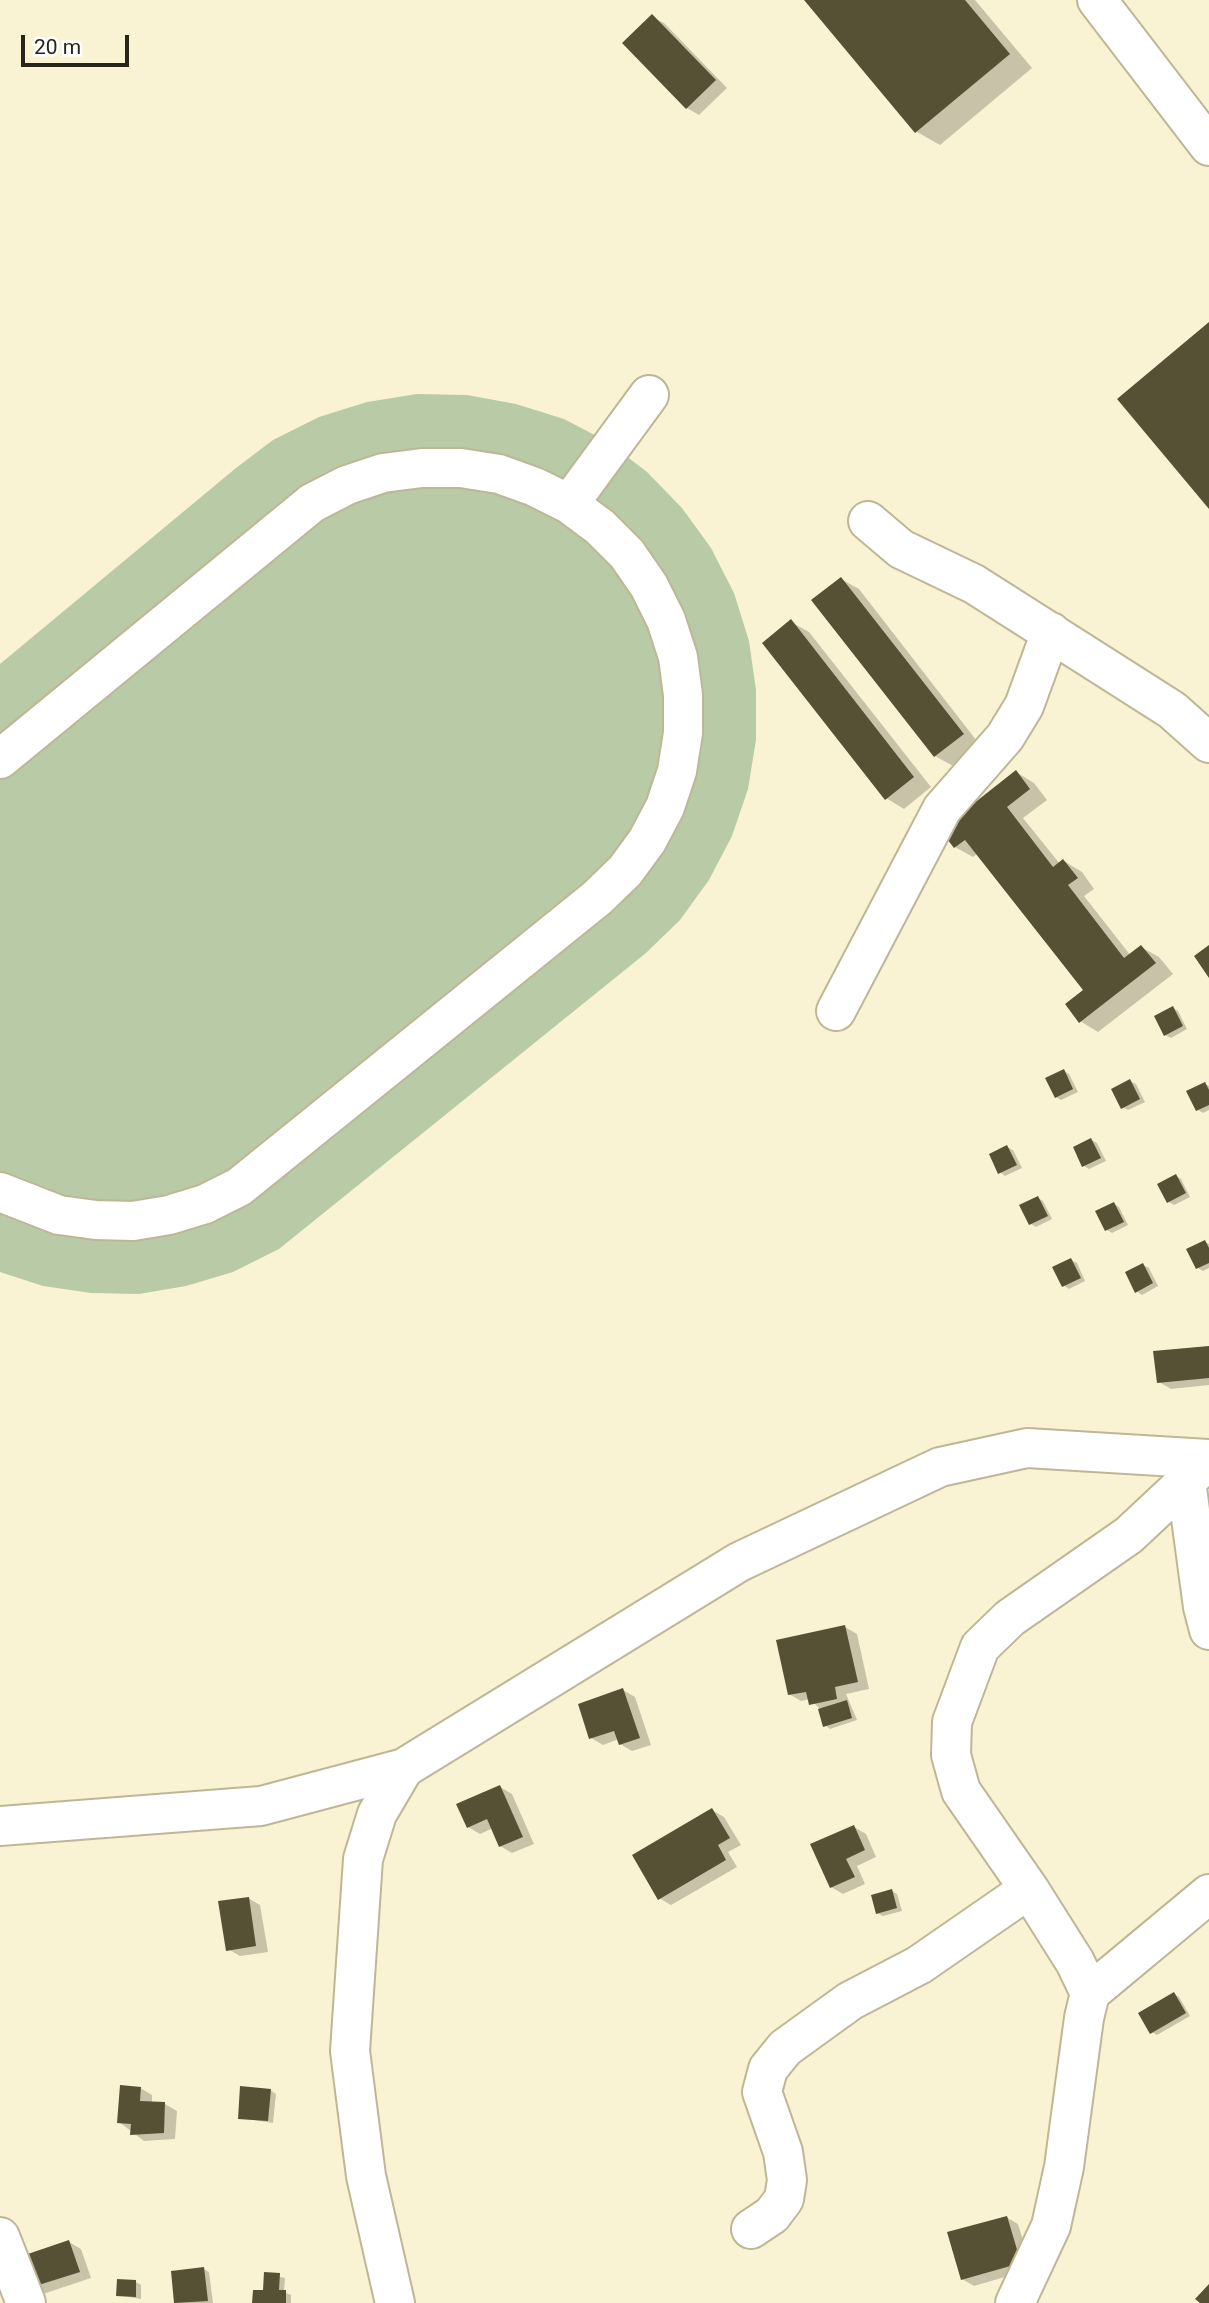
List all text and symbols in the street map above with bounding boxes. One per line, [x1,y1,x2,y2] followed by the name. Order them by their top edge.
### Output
[24,21,133,65] scale bar
[34,35,81,59] text: 20 m

